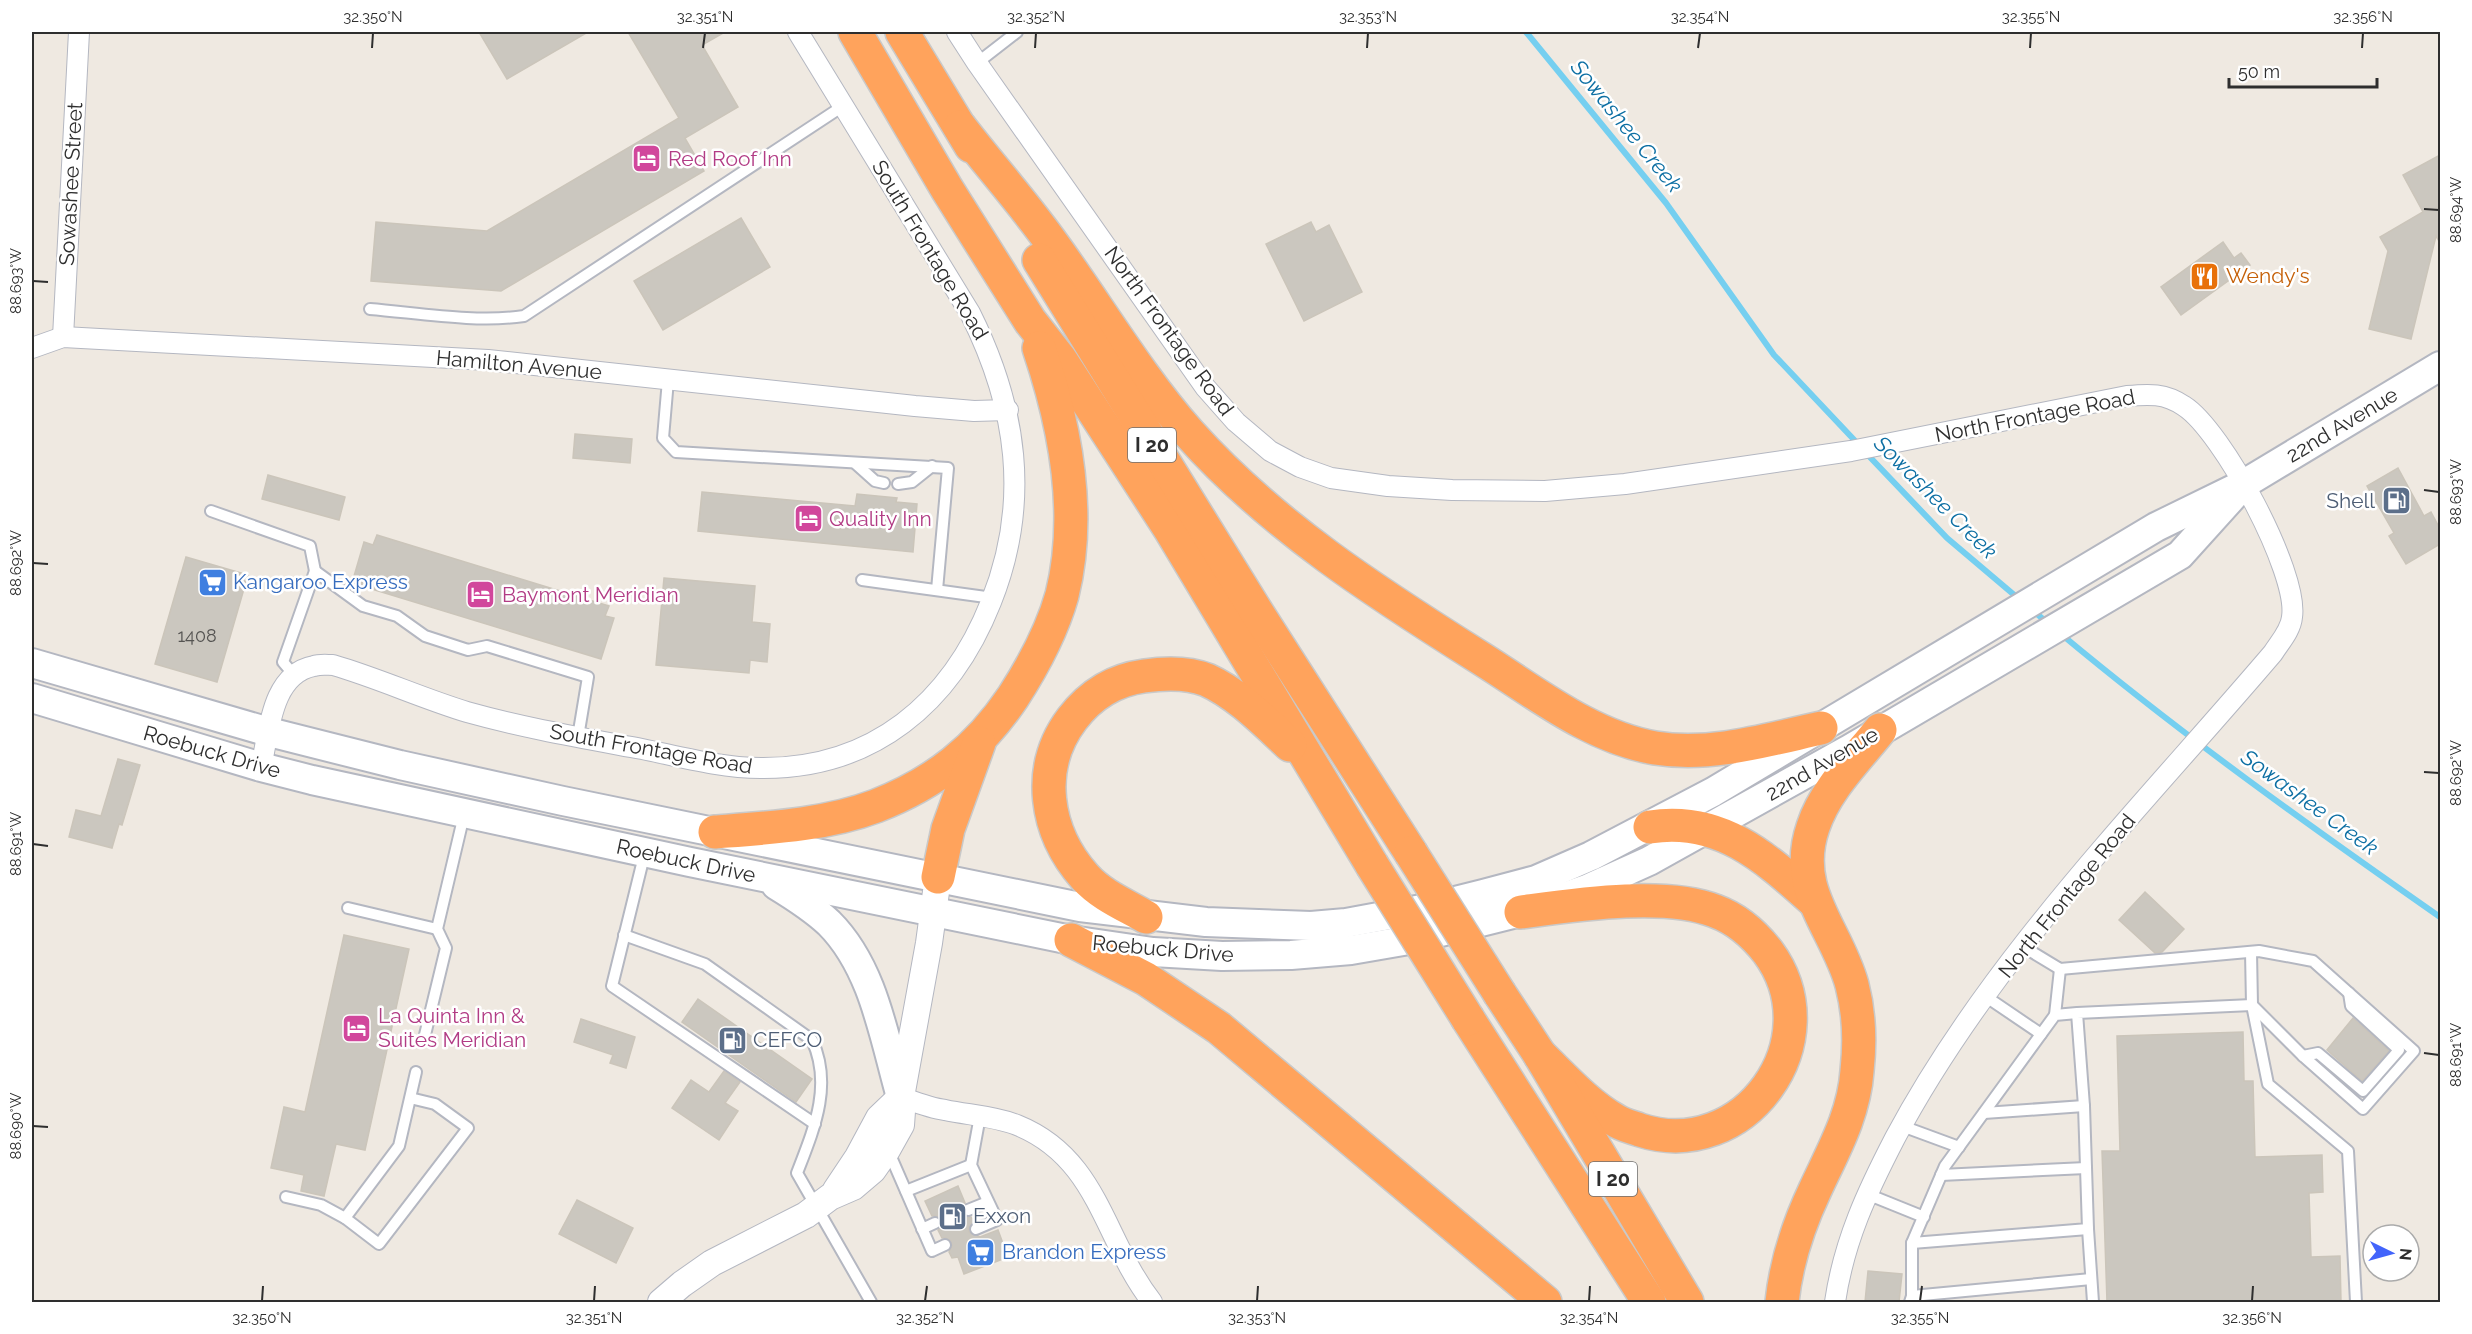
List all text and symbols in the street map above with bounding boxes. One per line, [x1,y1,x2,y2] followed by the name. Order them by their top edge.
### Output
[343,8,403,26] text: 32.350°N
[677,8,733,26] text: 32.351°N
[1007,8,1065,26] text: 32.352°N
[1339,8,1397,26] text: 32.353°N
[1671,8,1729,26] text: 32.354°N
[2002,8,2060,26] text: 32.355°N
[2333,8,2393,26] text: 32.356°N
[2229,51,2378,89] scale bar
[1565,54,1689,198] water label: Sowashee Creek
[2238,61,2280,82] text: 50 m
[54,102,87,266] street label: Sowashee Street
[631,143,663,175] hotel icon: Red Roof Inn
[668,146,792,171] place label: Red Roof Inn
[867,155,994,344] street label: South Frontage Road
[2447,177,2465,243] text: 88.694°W
[1100,241,1239,420] street label: North Frontage Road
[7,248,25,314] text: 88.693°W
[2189,260,2221,292] restaurant icon: Wendy's
[2226,263,2310,288] place label: Wendy's
[435,345,603,384] street label: Hamilton Avenue
[2281,382,2402,468] street label: 22nd Avenue
[1933,384,2137,447] street label: North Frontage Road
[1128,428,1176,462] road number: I 20
[1868,429,2003,564] water label: Sowashee Creek
[2447,459,2465,525] text: 88.693°W
[2380,485,2412,517] fuel station icon: Shell
[2326,488,2375,513] place label: Shell
[792,503,824,535] hotel icon: Quality Inn
[829,506,932,531] place label: Quality Inn
[7,530,25,596] text: 88.692°W
[196,566,228,598] supermarket icon: Kangaroo Express
[233,569,408,594] place label: Kangaroo Express
[465,579,497,611] hotel icon: Baymont Meridian
[502,582,679,607] place label: Baymont Meridian
[177,625,217,646] house number: 1408
[548,718,754,779] street label: South Frontage Road
[141,720,284,783] street label: Roebuck Drive
[1761,721,1882,806] street label: 22nd Avenue
[2447,740,2465,806] text: 88.692°W
[2236,743,2384,861] water label: Sowashee Creek
[1993,809,2140,983] street label: North Frontage Road
[7,812,25,876] text: 88.691°W
[614,834,758,887] street label: Roebuck Drive
[1091,930,1235,967] street label: Roebuck Drive
[378,1003,526,1052] place label: La Quinta Inn & Suites Meridian
[341,1012,373,1044] hotel icon: La Quinta Inn & Suites Meridian
[2447,1023,2465,1087] text: 88.691°W
[716,1024,748,1056] fuel station icon: CEFCO
[753,1027,822,1052] place label: CEFCO
[7,1092,25,1160] text: 88.690°W
[1589,1162,1637,1196] road number: I 20
[936,1200,968,1232] fuel station icon: Exxon
[973,1203,1031,1228] place label: Exxon
[2361,1223,2421,1283] north arrow
[965,1236,997,1268] supermarket icon: Brandon Express
[1002,1239,1166,1264] place label: Brandon Express
[2395,1247,2415,1261] text: N
[232,1309,292,1327] text: 32.350°N
[566,1309,622,1327] text: 32.351°N
[896,1309,954,1327] text: 32.352°N
[1228,1309,1286,1327] text: 32.353°N
[1560,1309,1618,1327] text: 32.354°N
[1891,1309,1949,1327] text: 32.355°N
[2222,1309,2282,1327] text: 32.356°N

